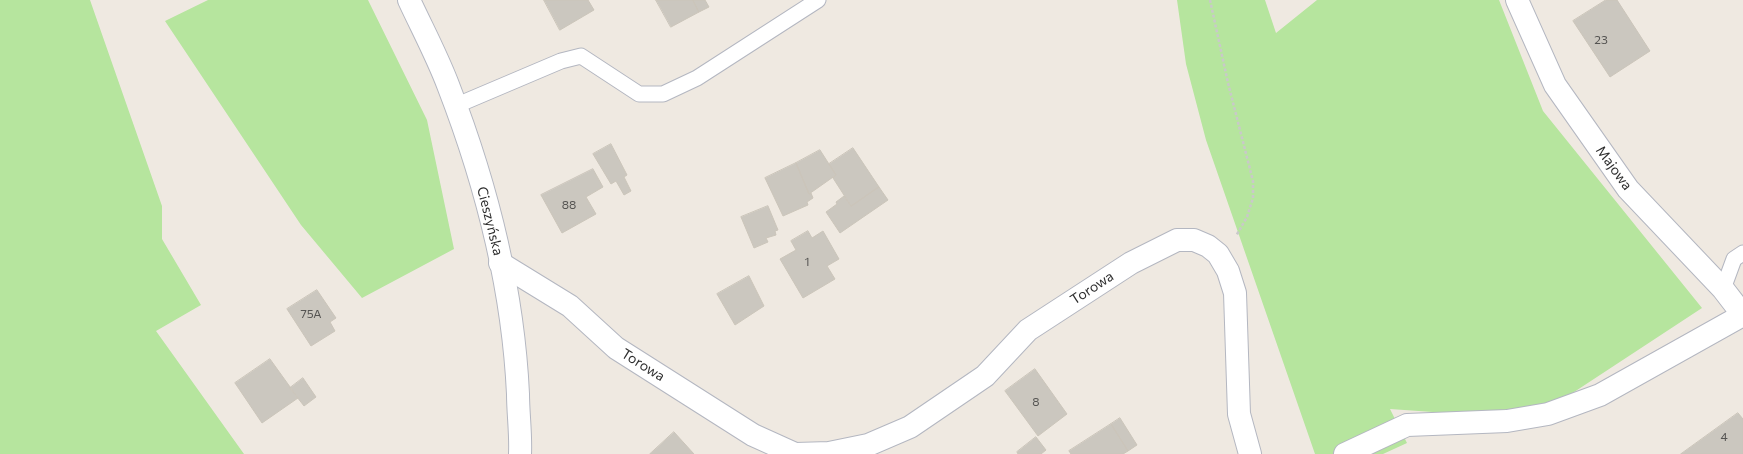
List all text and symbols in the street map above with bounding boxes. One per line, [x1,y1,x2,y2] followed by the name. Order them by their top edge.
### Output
[1594,33,1608,47] house number: 23
[1592,143,1636,193] street label: Majowa
[473,185,507,257] street label: Cieszyńska
[562,198,576,212] house number: 88
[804,255,810,269] house number: 1
[1067,268,1117,308] street label: Torowa
[300,307,322,321] house number: 75A
[618,345,668,385] street label: Torowa
[1032,395,1040,409] house number: 8
[1720,430,1728,444] house number: 4

